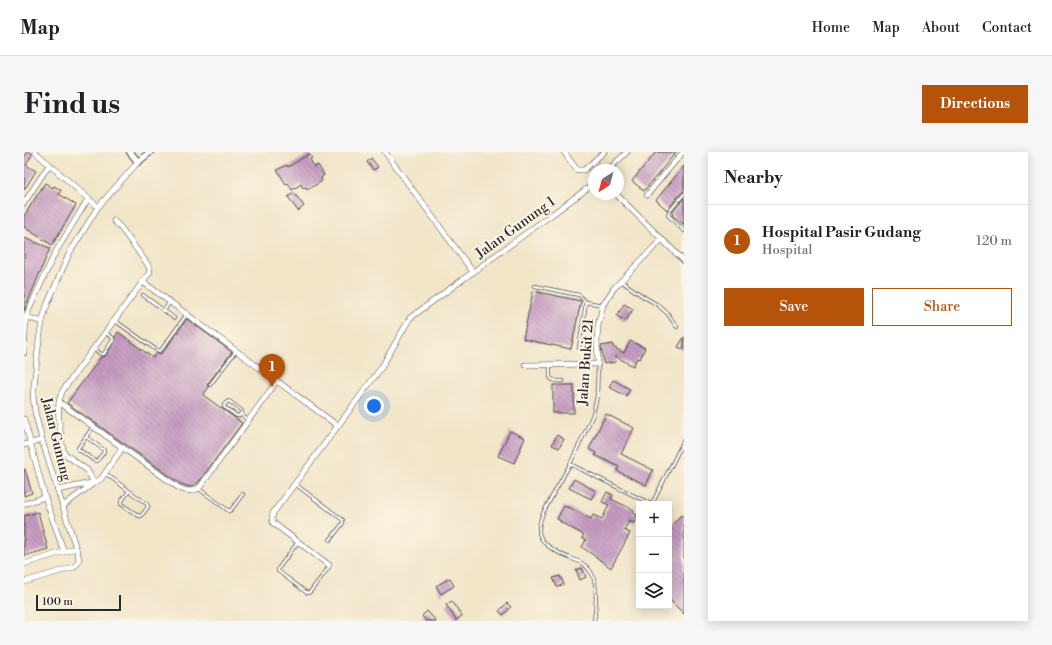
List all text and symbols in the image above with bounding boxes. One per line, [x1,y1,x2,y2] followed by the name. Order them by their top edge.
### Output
[20,16,60,40] text: Map
[812,19,850,37] text: Home
[872,19,900,37] text: Map
[922,19,960,37] text: About
[982,19,1032,37] text: Contact
[922,85,1028,123] button: Directions
[24,87,120,122] text: Find us
[588,164,624,200] north arrow
[724,167,783,189] text: Nearby
[471,193,559,263] street label: Jalan Gunung 1
[762,223,921,242] text: Hospital Pasir Gudang
[734,233,740,249] text: 1
[976,233,1012,249] text: 120 m
[762,242,812,258] text: Hospital
[724,288,864,326] button: Save
[872,288,1012,326] button: Share
[574,318,598,407] street label: Jalan Bukit 21
[259,354,285,387] pin: 1
[37,395,75,484] street label: Jalan Gunung
[364,396,384,416] your location
[636,501,672,609] map controls
[636,501,672,537] button: +
[636,537,672,573] button: −
[636,573,672,609] button: layers
[36,593,121,612] scale bar
[42,595,73,609] text: 100 m

